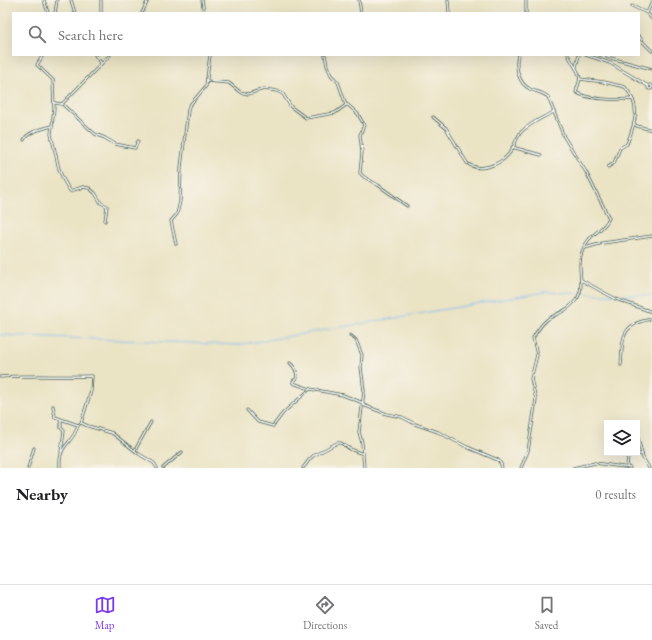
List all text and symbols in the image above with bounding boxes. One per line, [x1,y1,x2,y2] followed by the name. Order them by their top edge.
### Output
[12,12,640,56] search box
[26,23,48,45] icon: search
[58,25,123,44] text: Search here
[604,420,640,456] map controls
[604,420,640,456] button: layers
[16,483,68,505] text: Nearby
[595,486,636,503] text: 0 results
[94,594,116,632] tab: Map
[303,594,347,632] tab: Directions
[535,594,558,632] tab: Saved

